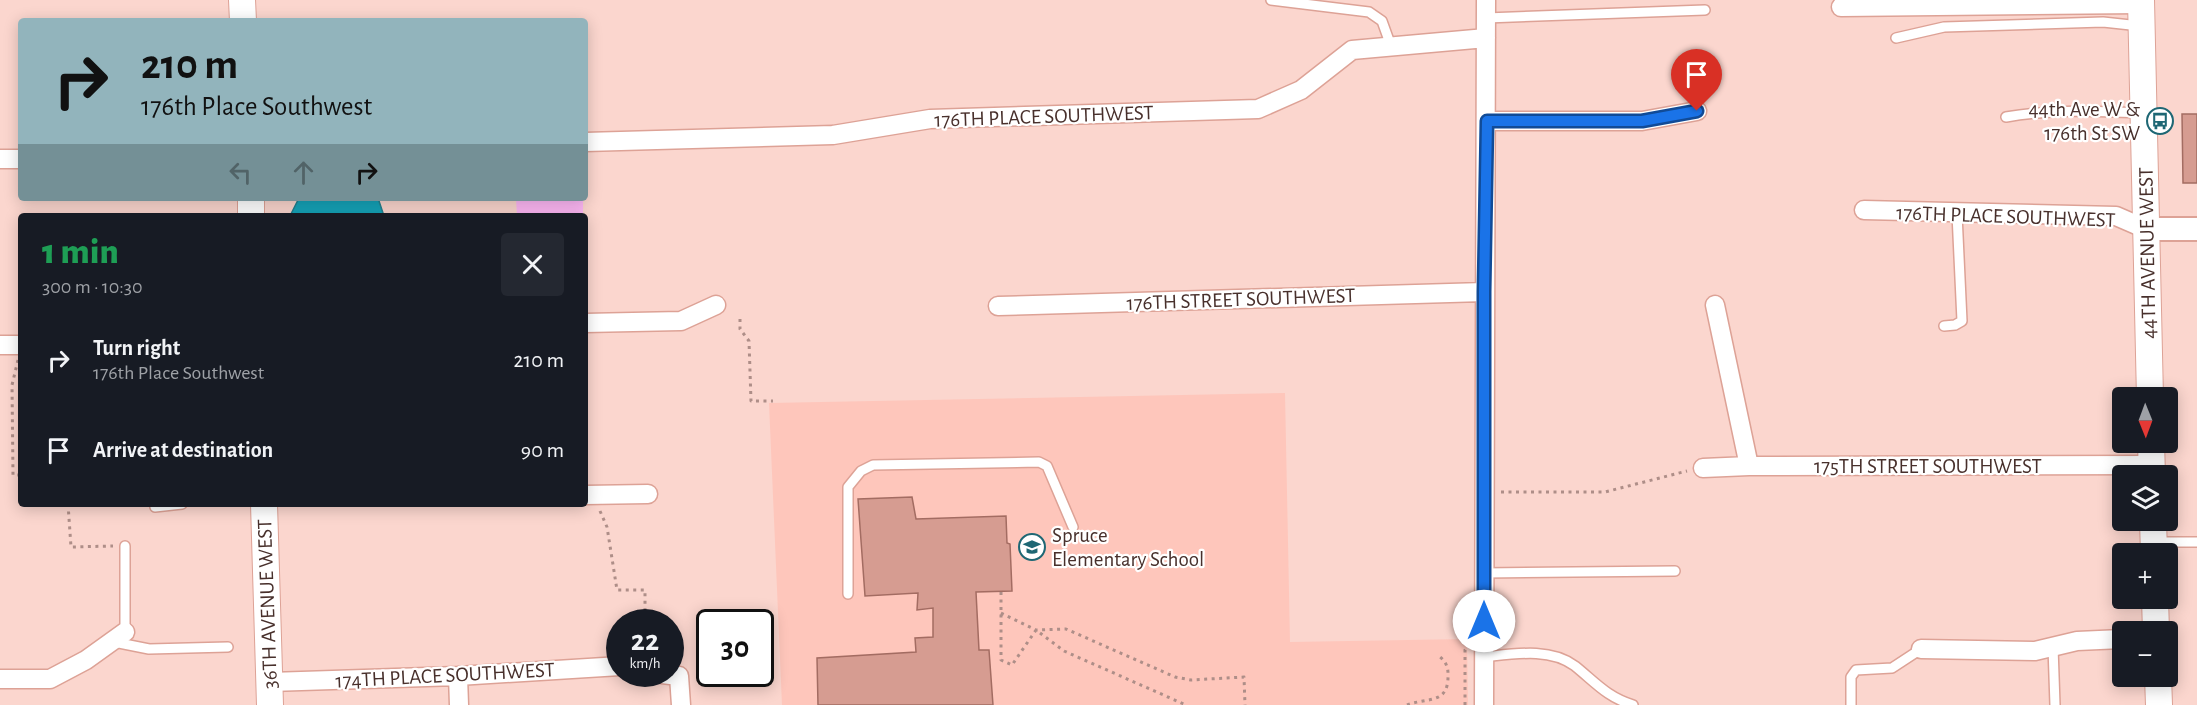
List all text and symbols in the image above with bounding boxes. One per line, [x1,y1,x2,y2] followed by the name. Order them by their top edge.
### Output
[42,42,120,120] icon: right
[141,44,238,86] text: 210 m
[1671,49,1722,111] pin
[1680,58,1713,91] icon: arrive
[141,93,372,120] text: 176th Place Southwest
[2028,99,2140,144] place label: 44th Ave W & 176th St SW
[934,102,1154,131] street label: 176TH PLACE SOUTHWEST
[2145,106,2175,136] bus stop icon: 44th Ave W & 176th St SW
[224,156,257,189] icon: left
[287,156,320,189] icon: ahead
[350,156,383,189] icon: right
[2136,167,2159,339] street label: 44TH AVENUE WEST
[1896,202,2116,231] street label: 176TH PLACE SOUTHWEST
[501,233,564,296] button: close
[42,234,119,270] text: 1 min
[42,277,143,297] text: 300 m · 10:30
[1126,285,1356,314] street label: 176TH STREET SOUTHWEST
[93,337,180,359] text: Turn right
[42,344,75,377] icon: right
[514,349,564,371] text: 210 m
[93,363,264,383] text: 176th Place Southwest
[2112,387,2178,453] north arrow
[2112,387,2178,687] map controls
[42,434,75,467] icon: arrive
[93,439,273,461] text: Arrive at destination
[521,439,564,461] text: 90 m
[1814,456,2042,477] street label: 175TH STREET SOUTHWEST
[2112,465,2178,531] button: layers
[254,519,281,689] street label: 36TH AVENUE WEST
[1052,525,1204,570] place label: Spruce Elementary School
[1017,532,1047,562] school or university icon: Spruce Elementary School
[2112,543,2178,609] button: +
[1452,589,1516,653] position arrow
[696,609,774,687] speed limit sign: 30
[2112,621,2178,687] button: −
[631,626,659,656] text: 22
[630,656,660,671] text: km/h
[335,659,555,692] street label: 174TH PLACE SOUTHWEST

